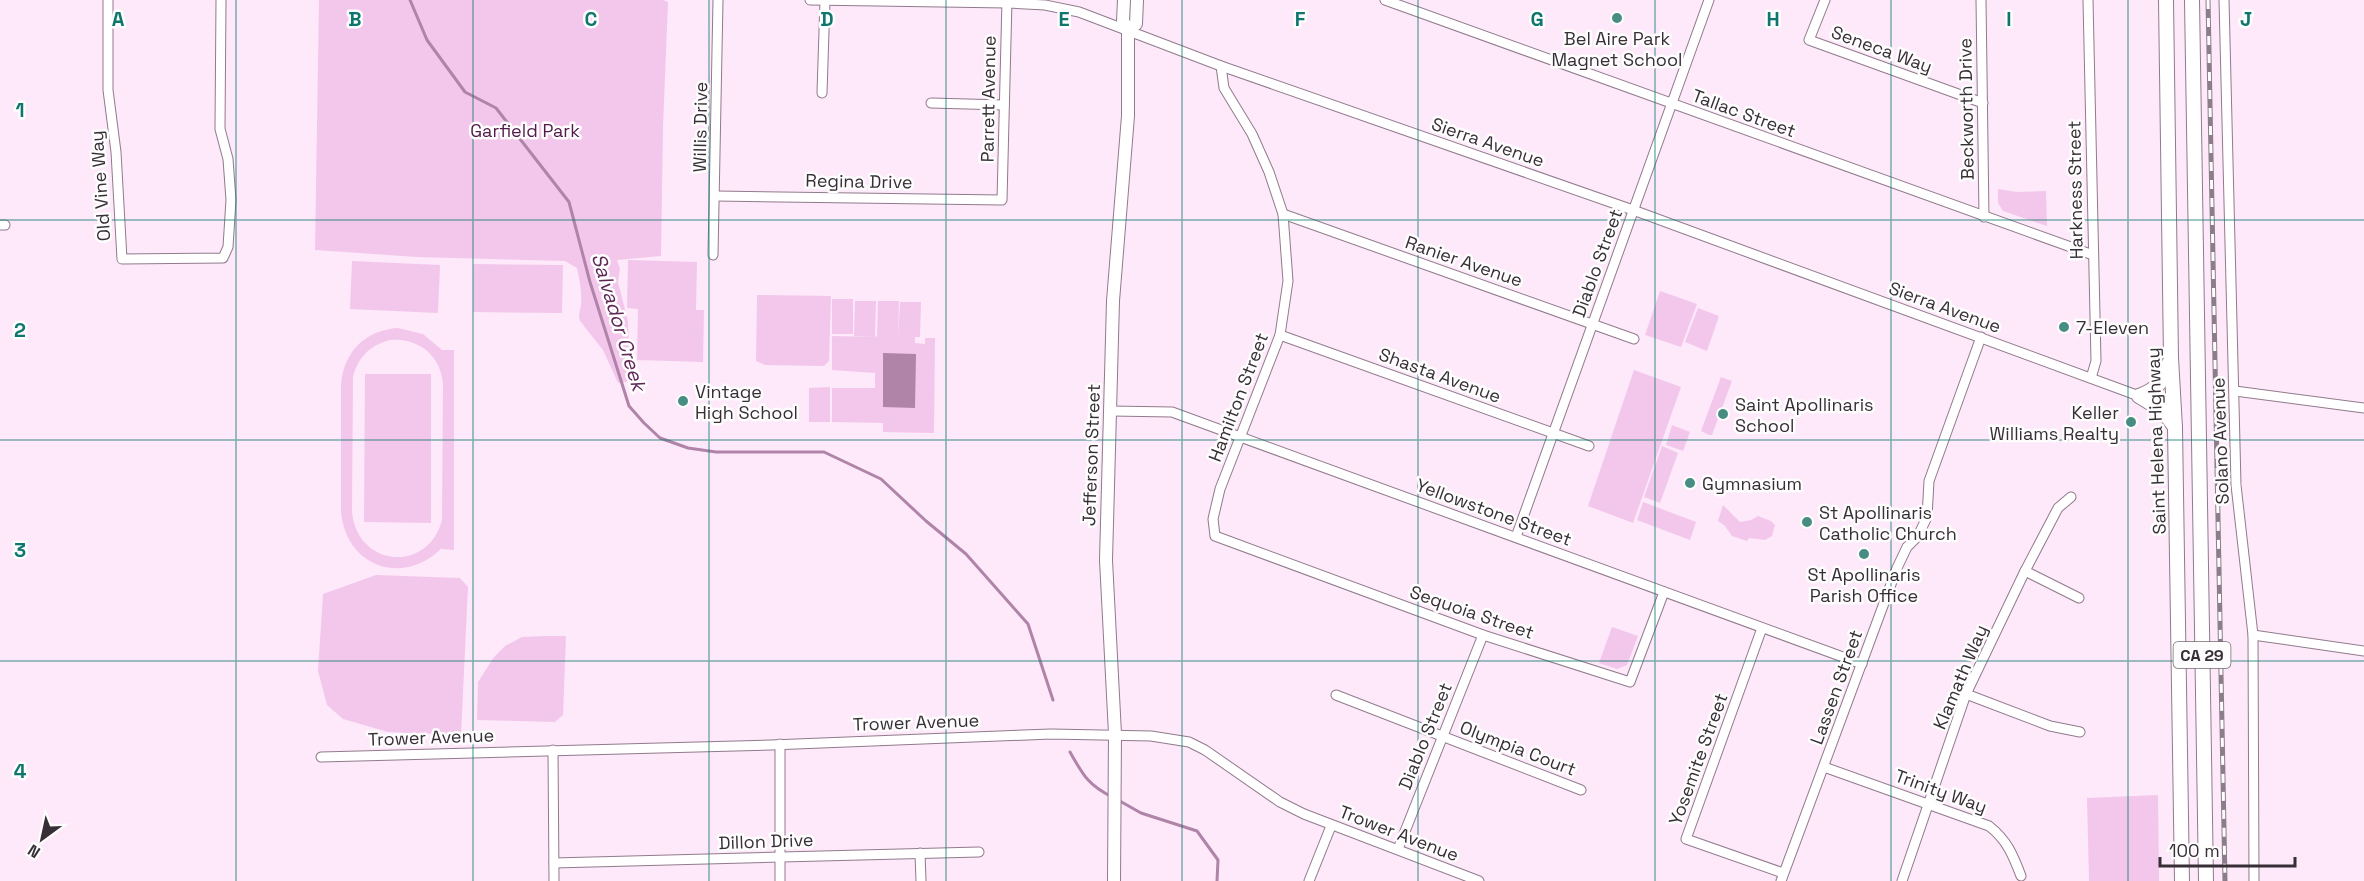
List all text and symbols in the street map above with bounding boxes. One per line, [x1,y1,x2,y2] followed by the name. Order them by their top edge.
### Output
[112,6,125,32] text: A
[348,6,362,32] text: B
[585,6,598,32] text: C
[820,6,834,32] text: D
[1058,6,1070,32] text: E
[1295,6,1306,32] text: F
[1530,6,1544,32] text: G
[1766,6,1780,32] text: H
[2006,6,2012,32] text: I
[2240,6,2252,32] text: J
[1610,11,1624,25] marker: Bel Aire Park Magnet School
[1828,20,1936,78] street label: Seneca Way
[1552,27,1682,71] place label: Bel Aire Park Magnet School
[975,35,1001,163] street label: Parrett Avenue
[1953,38,1979,180] street label: Beckworth Drive
[688,81,712,173] street label: Willis Drive
[1689,84,1799,142] street label: Tallac Street
[15,97,25,123] text: 1
[1429,112,1547,172] street label: Sierra Avenue
[470,119,580,142] park label: Garfield Park
[2062,120,2088,260] street label: Harkness Street
[85,130,115,242] street label: Old Vine Way
[805,169,913,193] street label: Regina Drive
[1567,206,1627,320] street label: Diablo Street
[1402,230,1526,292] street label: Ranier Avenue
[586,250,653,396] water label: Salvador Creek
[1886,276,2004,338] street label: Sierra Avenue
[2076,316,2149,339] place label: 7-Eleven
[14,317,26,343] text: 2
[2057,320,2071,334] marker: 7-Eleven
[1203,329,1273,465] street label: Hamilton Street
[1376,342,1504,408] street label: Shasta Avenue
[2141,347,2171,535] street label: Saint Helena Highway
[2206,377,2234,505] street label: Solano Avenue
[695,380,798,424] place label: Vintage High School
[1077,383,1105,527] street label: Jefferson Street
[1735,393,1874,437] place label: Saint Apollinaris School
[676,394,690,408] marker: Vintage High School
[1990,401,2119,445] place label: Keller Williams Realty
[1716,407,1730,421] marker: Saint Apollinaris School
[2124,415,2138,429] marker: Keller Williams Realty
[1702,472,1802,495] place label: Gymnasium
[1413,473,1575,551] street label: Yellowstone Street
[1683,476,1697,490] marker: Gymnasium
[1819,501,1957,545] place label: St Apollinaris Catholic Church
[1800,515,1814,529] marker: St Apollinaris Catholic Church
[14,537,26,563] text: 3
[1857,547,1871,561] marker: St Apollinaris Parish Office
[1807,563,1921,607] place label: St Apollinaris Parish Office
[1407,580,1537,644] street label: Sequoia Street
[1928,621,1992,733] street label: Klamath Way
[1805,626,1867,748] street label: Lassen Street
[2174,642,2230,668] road number: CA 29
[1393,679,1457,793] street label: Diablo Street
[1663,690,1733,828] street label: Yosemite Street
[852,708,980,736] street label: Trower Avenue
[1457,715,1579,781] street label: Olympia Court
[367,723,495,751] street label: Trower Avenue
[14,758,27,784] text: 4
[1892,764,1990,818] street label: Trinity Way
[1336,800,1462,866] street label: Trower Avenue
[12,809,72,869] north arrow
[718,828,814,854] street label: Dillon Drive
[2160,830,2295,868] scale bar
[24,839,44,863] text: N
[2169,839,2220,862] text: 100 m

